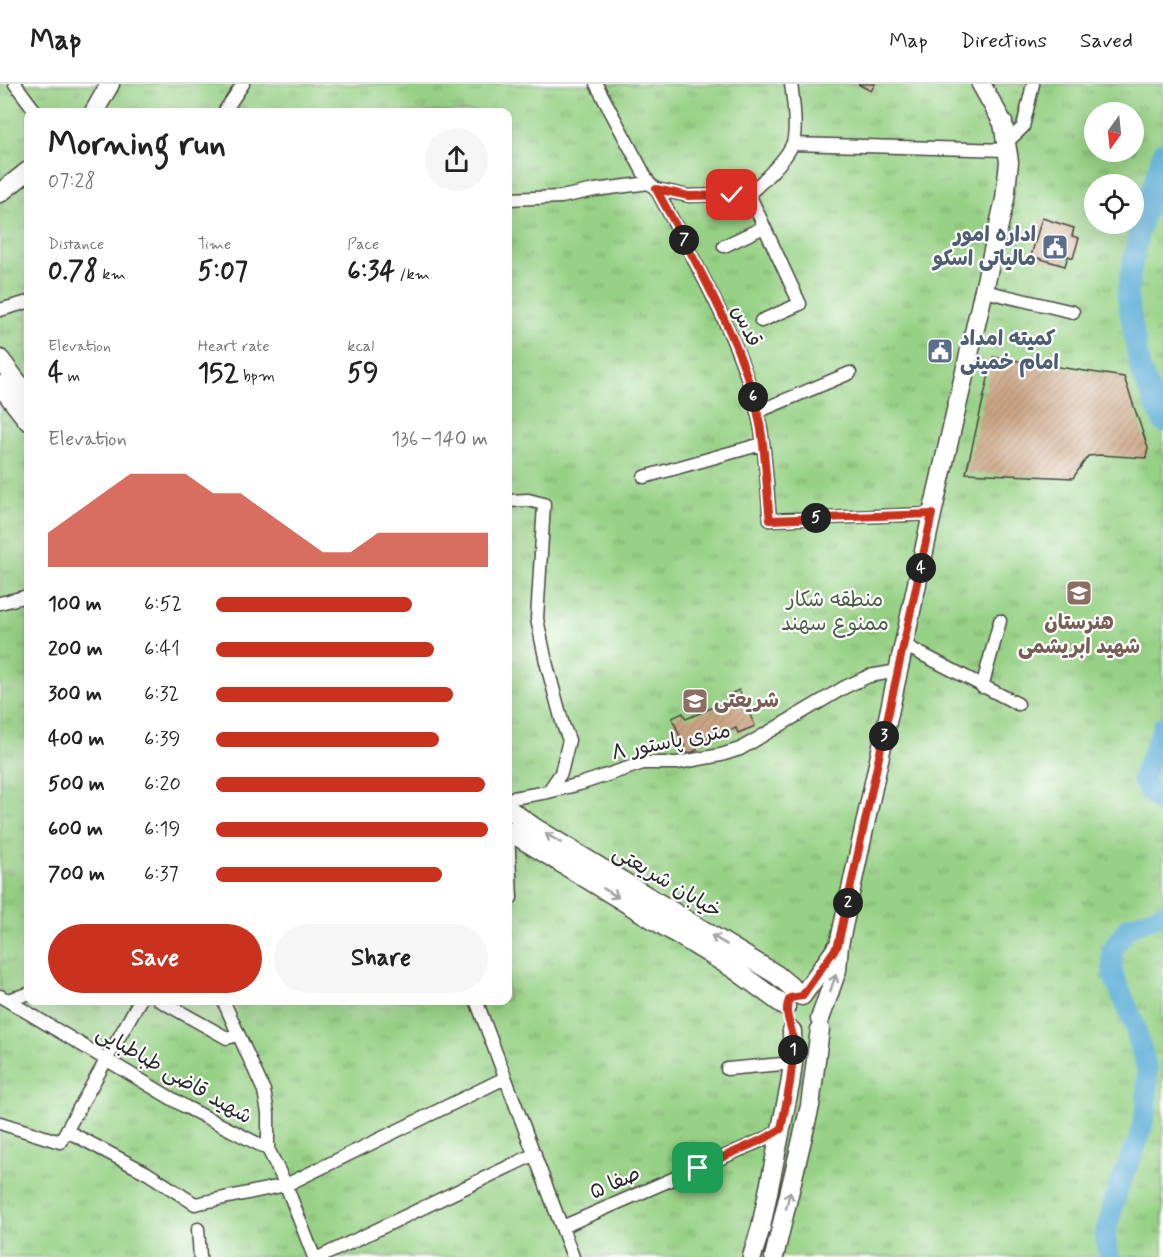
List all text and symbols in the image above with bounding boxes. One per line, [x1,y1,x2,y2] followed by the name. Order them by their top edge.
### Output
[30,23,81,60] text: Map
[889,27,928,55] text: Map
[961,27,1047,55] text: Directions
[1080,27,1133,55] text: Saved
[1084,102,1144,162] north arrow
[1084,102,1144,234] map controls
[48,123,226,167] text: Morning run
[425,128,488,191] button: share
[48,168,95,195] text: 07:28
[706,169,757,220] pin
[1084,174,1144,234] button: locate
[715,178,748,211] icon: check
[931,221,1036,273] place label: اداره امور مالیاتی اسکو
[669,225,699,255] pin: 7
[679,229,689,250] text: 7
[1040,232,1070,262] public building icon: اداره امور مالیاتی اسکو
[48,234,104,255] text: Distance
[198,234,231,255] text: Time
[347,234,379,255] text: Pace
[48,255,98,289] text: 0.78
[198,255,248,289] text: 5:07
[347,255,395,289] text: 6:34
[98,264,126,285] text: km
[395,264,430,285] text: /km
[724,301,768,351] street label: قدس
[960,325,1059,378] place label: کمیته امداد امام خمینی
[48,336,111,357] text: Elevation
[198,336,270,357] text: Heart rate
[347,336,374,357] text: kcal
[925,336,955,366] public building icon: کمیته امداد امام خمینی
[48,357,63,391] text: 4
[198,357,239,391] text: 152
[347,357,378,391] text: 59
[63,366,80,387] text: m
[239,366,275,387] text: bpm
[738,382,768,412] pin: 6
[749,386,757,407] text: 6
[48,426,127,453] text: Elevation
[391,426,488,453] text: 136–140 m
[801,503,831,533] pin: 5
[811,507,821,528] text: 5
[906,553,936,583] pin: 4
[916,557,926,578] text: 4
[1064,578,1094,608] school or university icon: هنرستان شهید ابریشمی
[781,586,889,638] park label: منطقه شکار ممنوع سهند
[48,591,102,618] text: 100 m
[144,591,182,618] text: 6:52
[1018,609,1140,661] place label: هنرستان شهید ابریشمی
[48,636,103,663] text: 200 m
[144,636,180,663] text: 6:41
[48,681,102,708] text: 300 m
[144,681,179,708] text: 6:32
[680,686,710,716] school or university icon: شریعتی
[714,687,779,715] place label: شریعتی
[609,717,733,767] street label: ۸ متری پاستور
[869,721,899,751] pin: 3
[880,725,888,746] text: 3
[48,726,104,753] text: 400 m
[144,726,181,753] text: 6:39
[48,771,105,798] text: 500 m
[144,771,181,798] text: 6:20
[48,816,103,843] text: 600 m
[144,816,180,843] text: 6:19
[545,832,562,844] one-way arrow
[607,839,727,925] street label: خیابان شریعتی
[48,861,105,888] text: 700 m
[144,861,179,888] text: 6:37
[602,888,619,900] one-way arrow
[833,888,863,918] pin: 2
[844,892,852,913] text: 2
[48,924,262,993] button: Save
[274,924,488,993] button: Share
[711,933,728,945] one-way arrow
[828,974,839,993] one-way arrow
[91,1019,257,1131] street label: شهید قاضی طباطبایی
[778,1035,808,1065] pin: 1
[789,1039,797,1060] text: 1
[672,1142,723,1193] pin
[681,1151,714,1184] icon: arrive
[585,1159,645,1207] street label: صفا ۵
[783,1191,795,1210] one-way arrow

